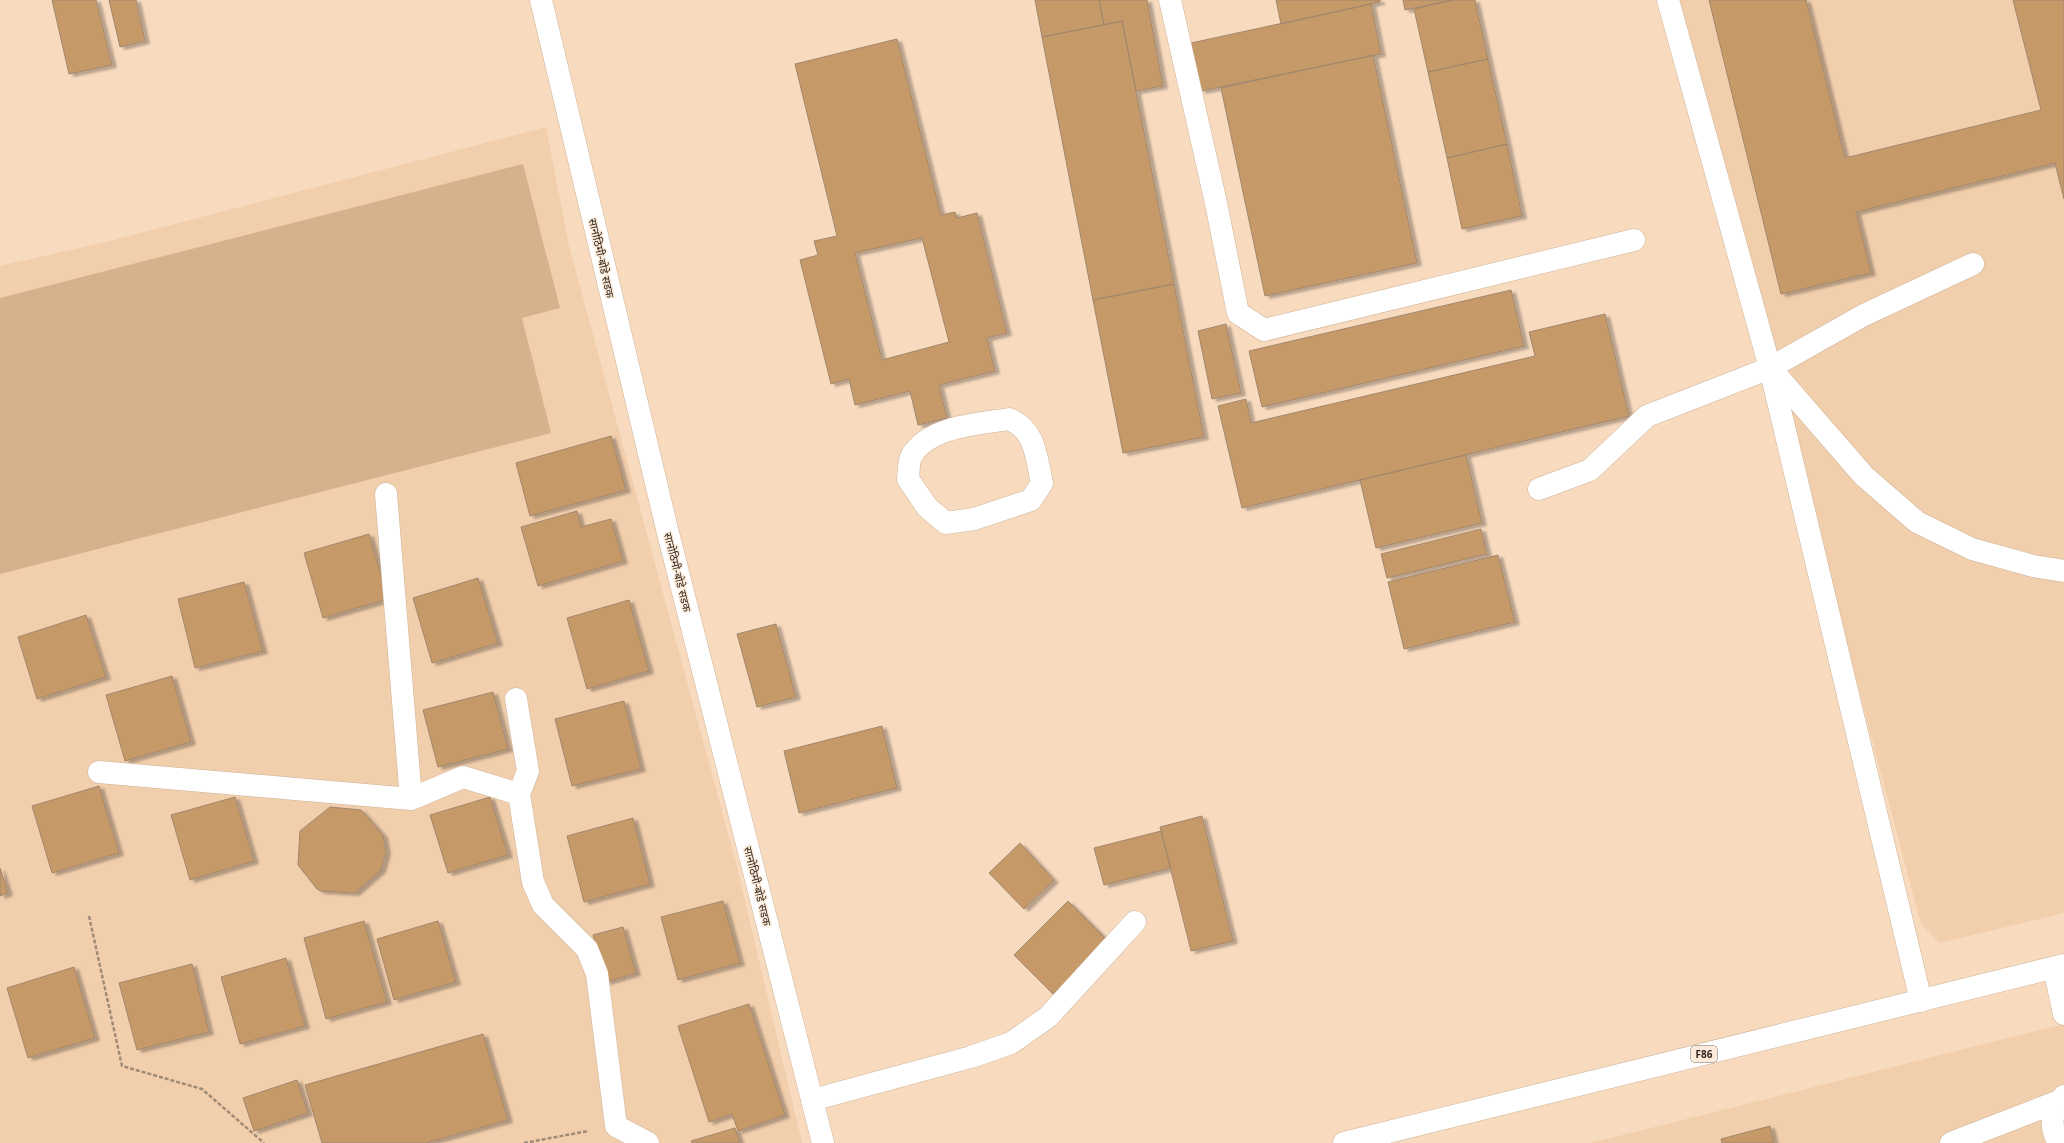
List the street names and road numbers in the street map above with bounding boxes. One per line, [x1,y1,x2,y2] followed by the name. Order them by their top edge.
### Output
[586,217,619,300] street label: सानोठिमी-बोडे सडक
[661,531,695,614] street label: सानोठिमी-बोडे सडक
[741,845,775,928] street label: सानोठिमी-बोडे सडक
[1691,1046,1717,1062] road number: F86

